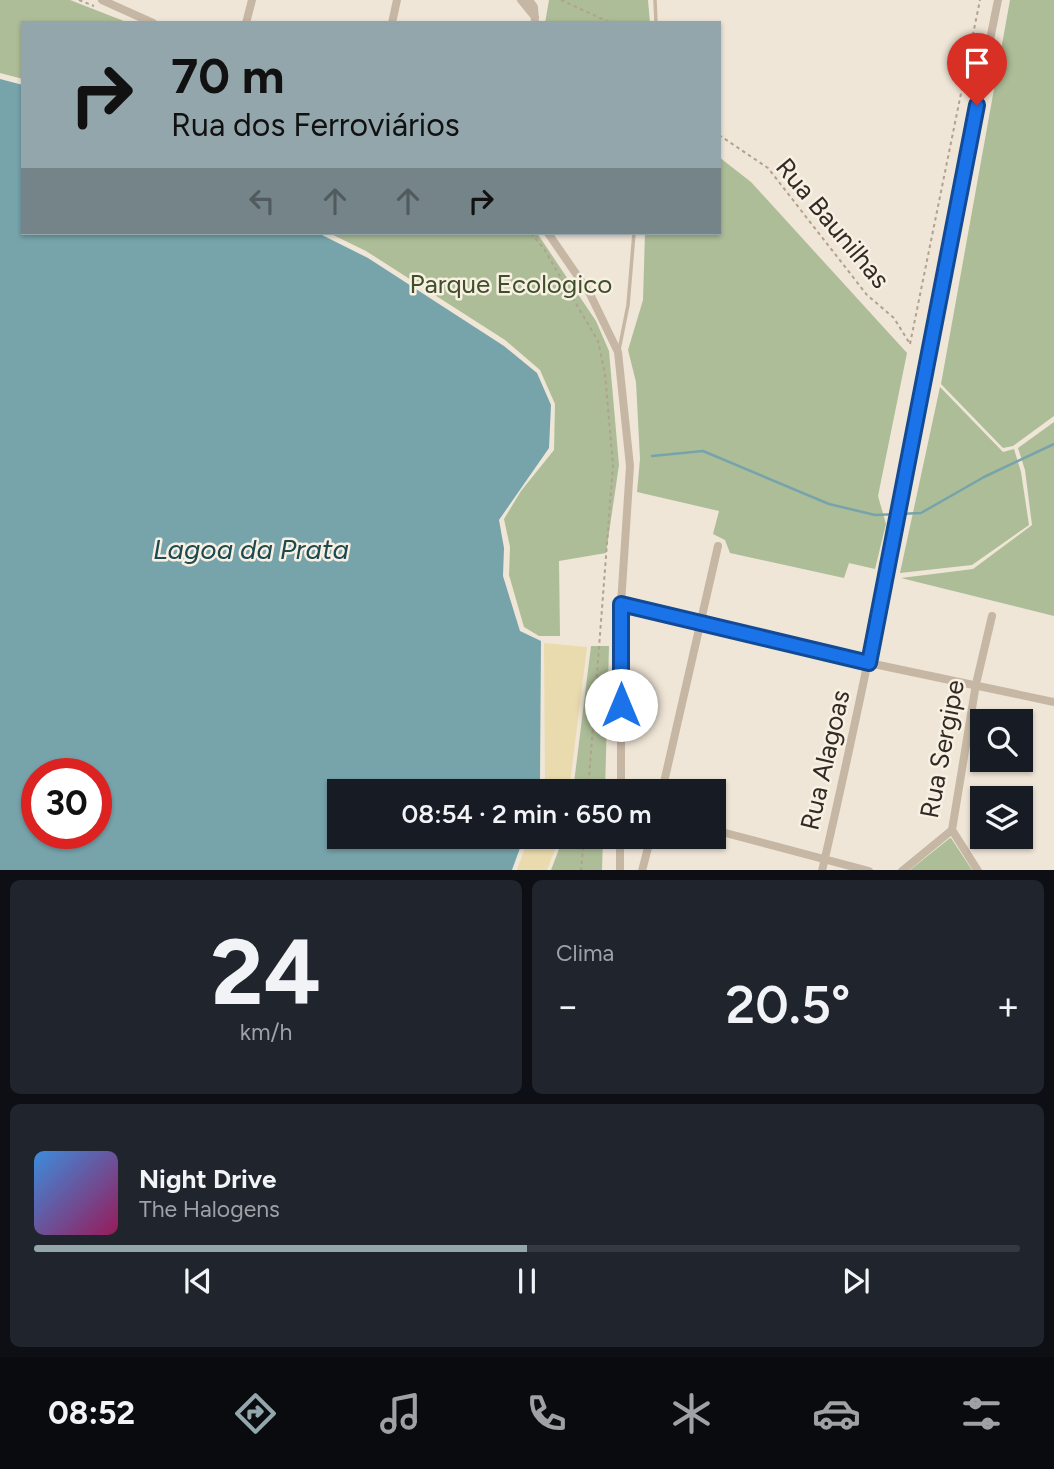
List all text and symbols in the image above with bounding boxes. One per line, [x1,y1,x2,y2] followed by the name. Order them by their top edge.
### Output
[947,33,1007,105] pin
[958,44,996,82] icon: arrive
[171,46,284,105] text: 70 m
[56,49,147,140] icon: right
[171,106,460,144] text: Rua dos Ferroviários
[769,151,897,295] street label: Rua Baunilhas
[243,182,281,220] icon: left
[316,182,354,220] icon: ahead
[389,182,427,220] icon: ahead
[462,182,500,220] icon: right
[410,268,612,300] park label: Parque Ecologico
[153,532,349,566] water label: Lagoa da Prata
[584,668,658,742] position arrow
[913,677,971,821] street label: Rua Sergipe
[793,687,857,833] street label: Rua Alagoas
[970,709,1033,849] map controls
[970,709,1033,772] button: search
[21,758,112,849] speed limit sign: 30
[970,786,1033,849] button: layers
[401,798,652,830] text: 08:54 · 2 min · 650 m
[211,918,321,1027] text: 24
[556,939,614,967] text: Clima
[726,974,850,1036] text: 20.5°
[556,983,580,1029] text: −
[996,983,1020,1029] text: +
[240,1018,292,1046] text: km/h
[139,1163,276,1195] text: Night Drive
[139,1195,280,1223] text: The Halogens
[179,1262,217,1300] icon: previous
[508,1262,546,1300] icon: pause
[837,1262,875,1300] icon: next
[231,1389,280,1438] icon: directions
[376,1389,425,1438] icon: music
[522,1389,571,1438] icon: phone
[667,1389,716,1438] icon: climate
[812,1389,861,1438] icon: car
[957,1389,1006,1438] icon: filters
[48,1394,135,1432] text: 08:52

